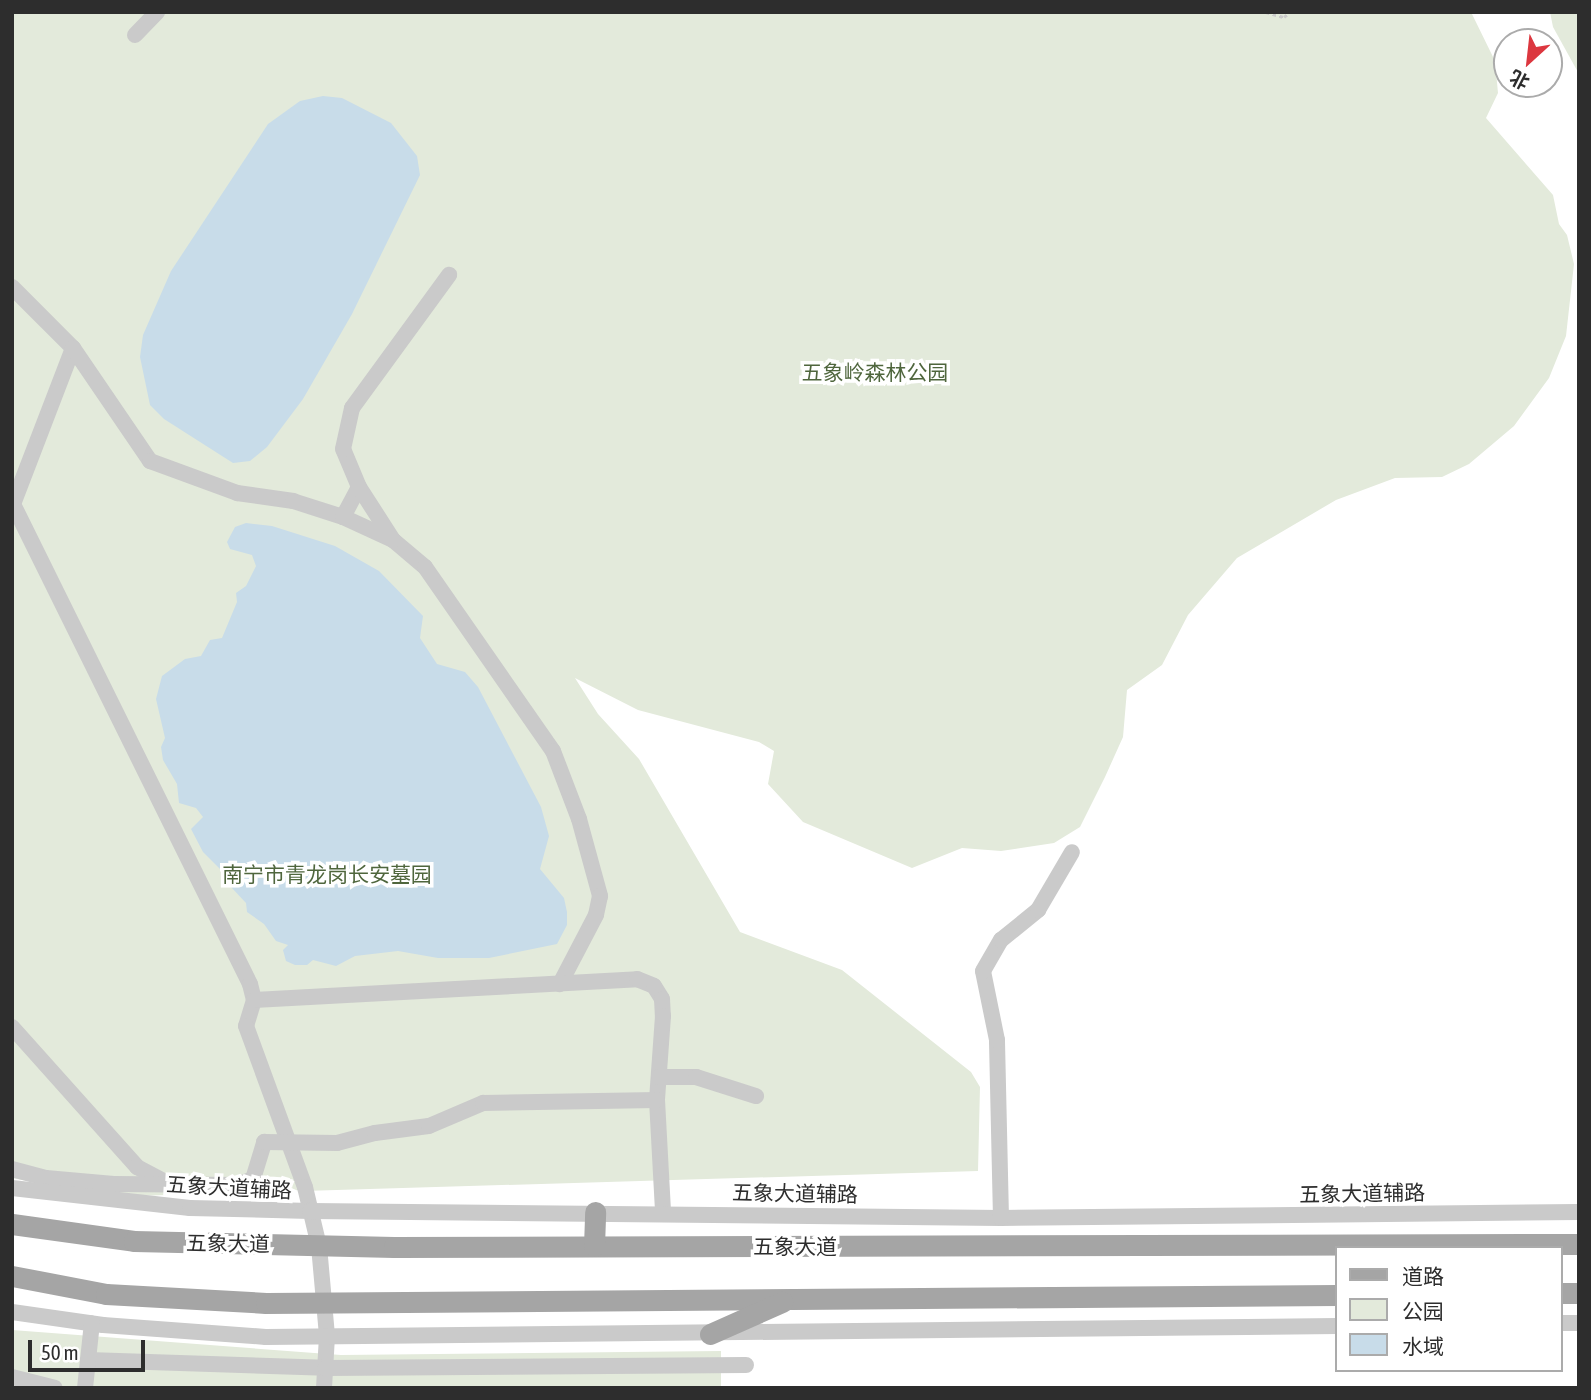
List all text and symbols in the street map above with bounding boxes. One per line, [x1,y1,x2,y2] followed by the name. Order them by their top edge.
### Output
[1493,28,1563,98] north arrow
[1506,66,1533,94] text: 北
[802,359,948,385] park label: 五象岭森林公园
[222,861,432,887] park label: 南宁市青龙岗长安墓园
[165,1171,293,1203] street label: 五象大道辅路
[732,1179,858,1207] street label: 五象大道辅路
[1299,1179,1425,1207] street label: 五象大道辅路
[186,1230,270,1256] street label: 五象大道
[753,1233,837,1259] street label: 五象大道
[1336,1246,1563,1372] legend
[1402,1264,1444,1288] text: 道路
[1402,1299,1444,1323] text: 公园
[32,1326,149,1370] scale bar
[1402,1334,1444,1358] text: 水域
[41,1340,79,1364] text: 50 m

